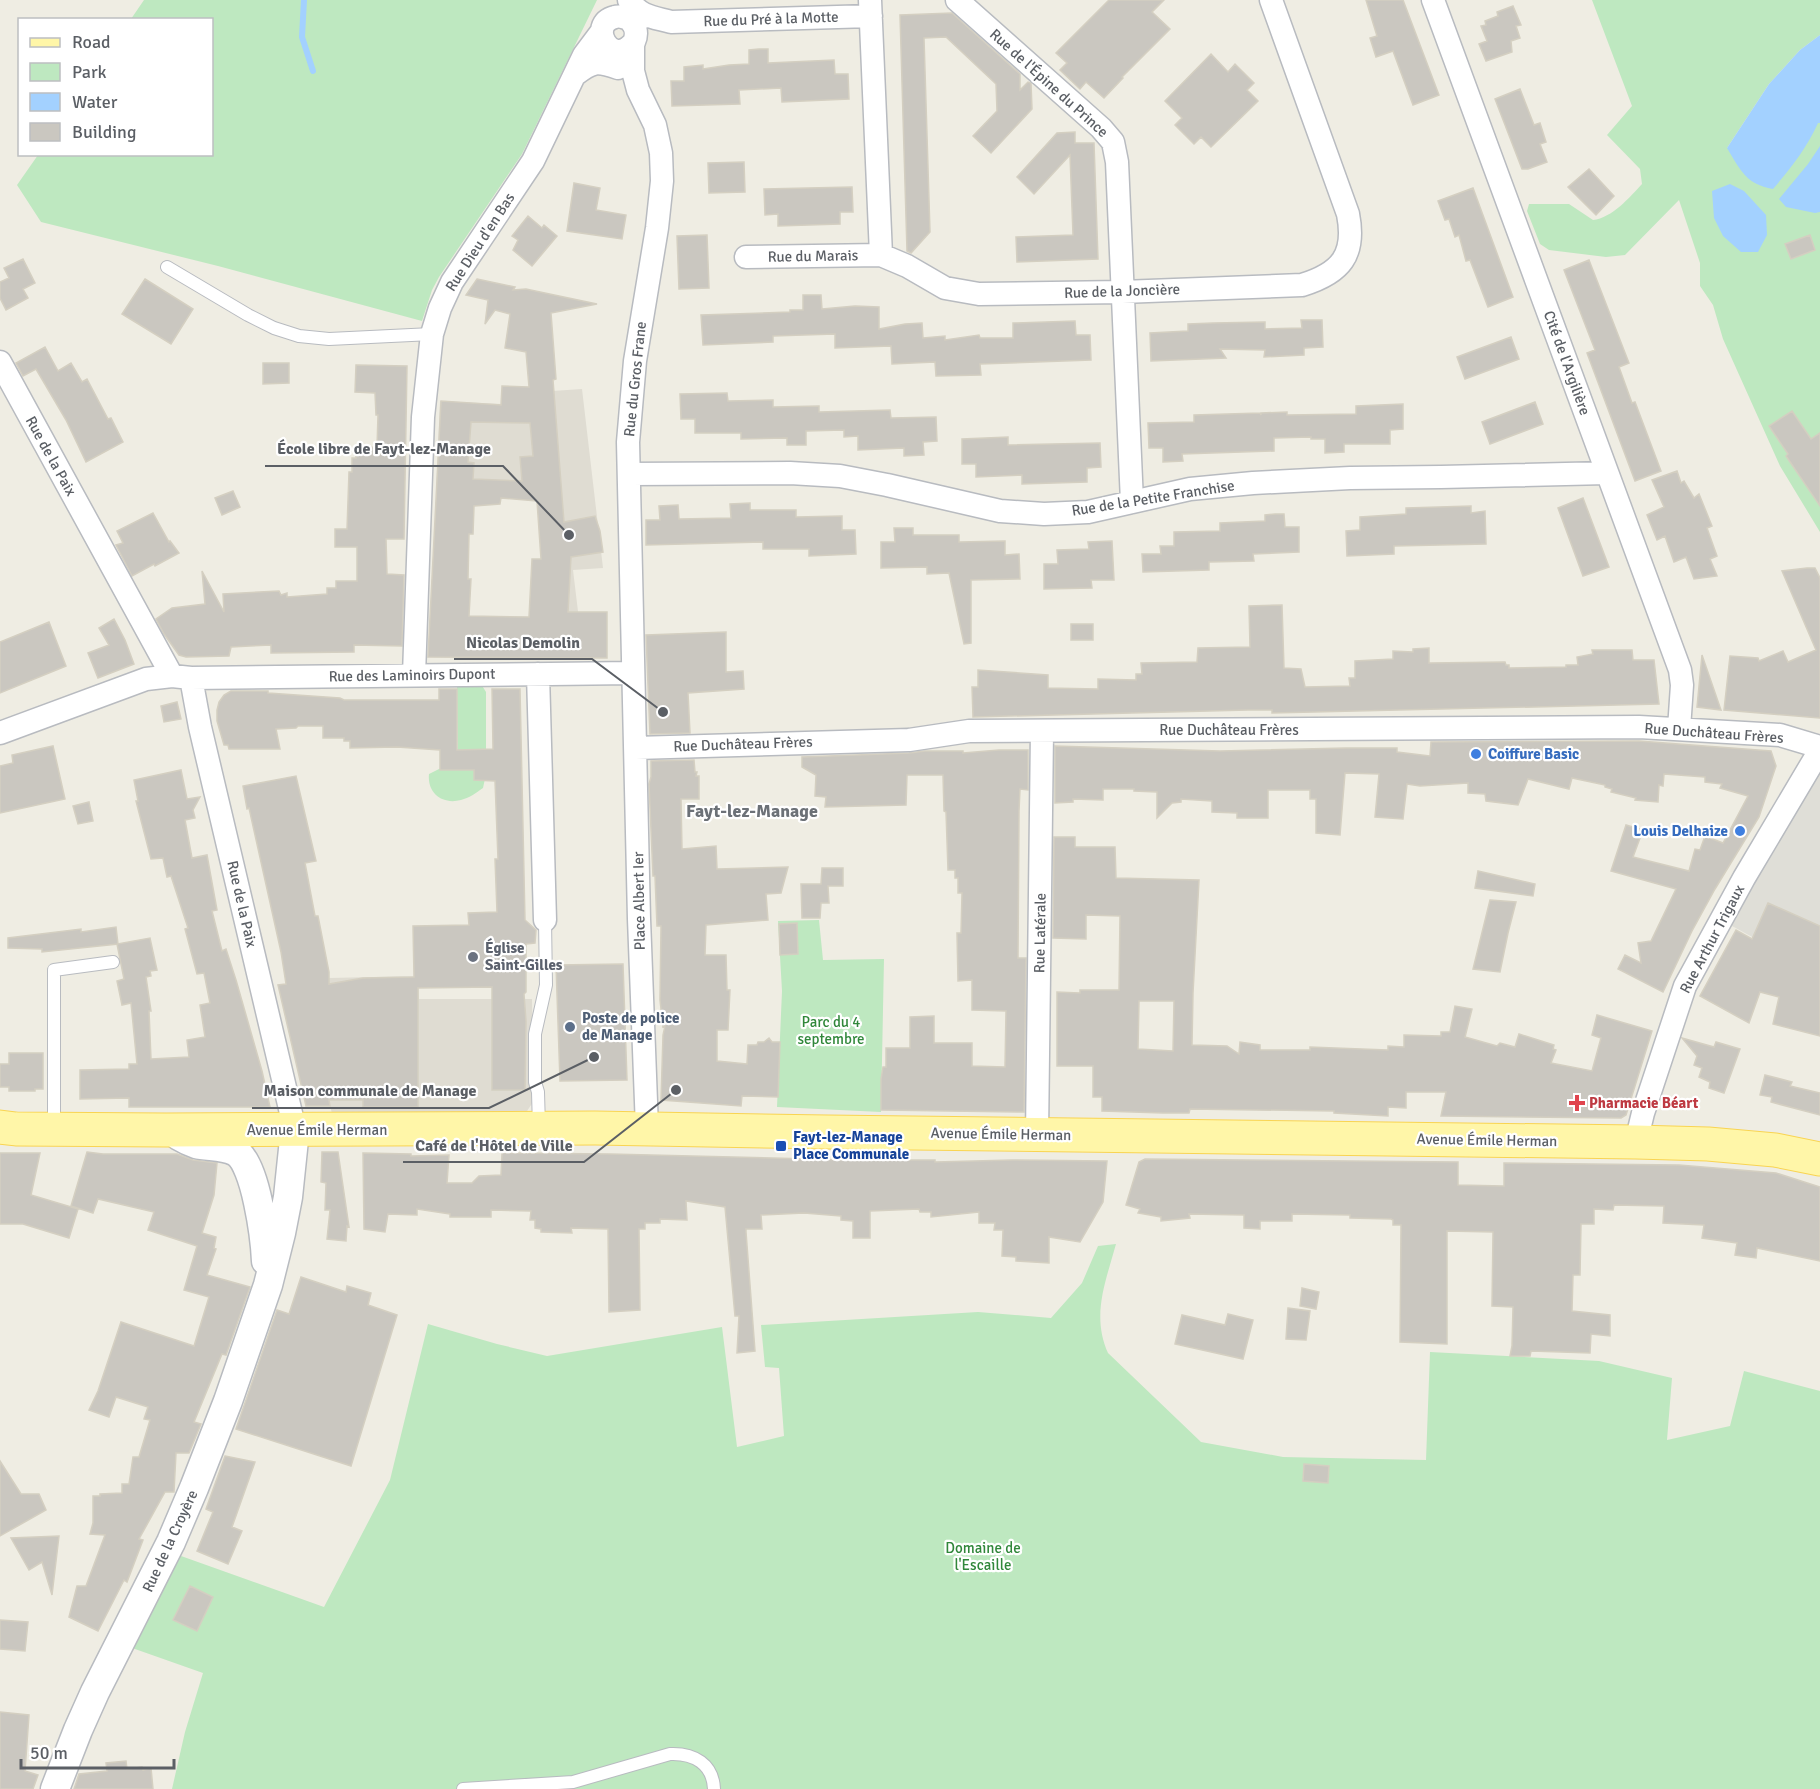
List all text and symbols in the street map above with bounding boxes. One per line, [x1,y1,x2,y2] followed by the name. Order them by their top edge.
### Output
[703,8,839,30] street label: Rue du Pré à la Motte
[18,18,213,156] legend
[986,24,1113,141] street label: Rue de l'Épine du Prince
[72,31,111,53] text: Road
[72,61,107,83] text: Park
[72,91,118,113] text: Water
[72,121,136,143] text: Building
[441,189,519,295] street label: Rue Dieu d'en Bas
[768,246,859,266] street label: Rue du Marais
[1064,280,1180,302] street label: Rue de la Joncière
[1540,308,1594,418] street label: Cité de l'Argilière
[620,320,650,438] street label: Rue du Gros Frane
[22,413,80,499] street label: Rue de la Paix
[265,432,503,466] callout: École libre de Fayt-lez-Manage
[277,439,491,459] text: École libre de Fayt-lez-Manage
[1070,476,1236,520] street label: Rue de la Petite Franchise
[454,625,592,659] callout: Nicolas Demolin
[466,633,580,653] text: Nicolas Demolin
[328,665,496,685] street label: Rue des Laminoirs Dupont
[1644,719,1785,747] street label: Rue Duchâteau Frères
[1159,721,1299,739] street label: Rue Duchâteau Frères
[673,733,813,755] street label: Rue Duchâteau Frères
[1488,745,1579,763] place label: Coiffure Basic
[1469,747,1483,761] marker: Coiffure Basic
[686,800,818,822] district label: Fayt-lez-Manage
[1633,822,1728,840] place label: Louis Delhaize
[1733,824,1747,838] marker: Louis Delhaize
[629,851,649,951] street label: Place Albert Ier
[223,859,261,949] street label: Rue de la Paix
[1676,882,1748,996] street label: Rue Arthur Trigaux
[1030,893,1050,973] street label: Rue Latérale
[485,938,563,974] place label: Église Saint-Gilles
[466,950,480,964] marker: Église Saint-Gilles
[582,1009,679,1044] place label: Poste de police de Manage
[797,1013,865,1048] park label: Parc du 4 septembre
[563,1020,577,1034] marker: Poste de police de Manage
[252,1074,489,1108] callout: Maison communale de Manage
[264,1081,476,1101] text: Maison communale de Manage
[1589,1094,1699,1112] place label: Pharmacie Béart
[1570,1096,1584,1110] marker: Pharmacie Béart
[247,1120,387,1139] street label: Avenue Émile Herman
[931,1123,1072,1144] street label: Avenue Émile Herman
[403,1128,584,1162] callout: Café de l'Hôtel de Ville
[793,1128,909,1163] place label: Fayt-lez-Manage Place Communale
[1417,1129,1558,1150] street label: Avenue Émile Herman
[415,1136,573,1156] text: Café de l'Hôtel de Ville
[774,1139,788,1153] marker: Fayt-lez-Manage Place Communale
[138,1487,202,1595] street label: Rue de la Croyère
[945,1539,1021,1574] park label: Domaine de l'Escaille
[21,1732,174,1770] scale bar
[30,1742,68,1764] text: 50 m

